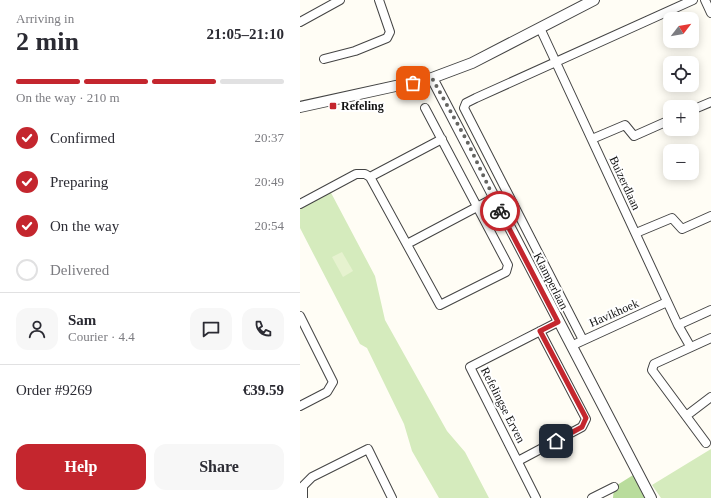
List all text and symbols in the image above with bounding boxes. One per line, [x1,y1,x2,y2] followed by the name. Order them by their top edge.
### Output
[16,11,74,26] text: Arriving in
[663,12,699,48] north arrow
[663,12,699,180] map controls
[207,26,284,42] text: 21:05–21:10
[16,27,79,56] text: 2 min
[663,56,699,92] button: locate
[396,66,430,100] pin
[402,72,424,94] icon: bag
[16,90,120,105] text: On the way · 210 m
[341,99,384,113] place label: Refeling
[663,100,699,136] button: +
[328,101,338,111] marker: Refeling
[16,127,38,149] icon: check
[50,130,115,146] text: Confirmed
[254,130,284,145] text: 20:37
[663,144,699,180] button: −
[606,154,644,212] street label: Buizerdlaan
[16,171,38,193] icon: check
[50,174,108,190] text: Preparing
[254,174,284,189] text: 20:49
[480,191,520,231] courier
[489,200,511,222] icon: bike
[16,215,38,237] icon: check
[50,218,119,234] text: On the way
[254,218,284,233] text: 20:54
[531,250,571,312] street label: Klamperlaan
[50,262,109,278] text: Delivered
[587,296,641,330] street label: Havikhoek
[16,308,58,350] button: person
[190,308,232,350] button: chat
[242,308,284,350] button: phone
[68,312,96,328] text: Sam
[68,329,135,344] text: Courier · 4.4
[478,365,528,445] street label: Refelingse Erven
[16,382,92,398] text: Order #9269
[243,382,284,398] text: €39.59
[539,424,573,458] pin
[545,430,567,452] icon: home
[16,444,146,490] button: Help
[154,444,284,490] button: Share

